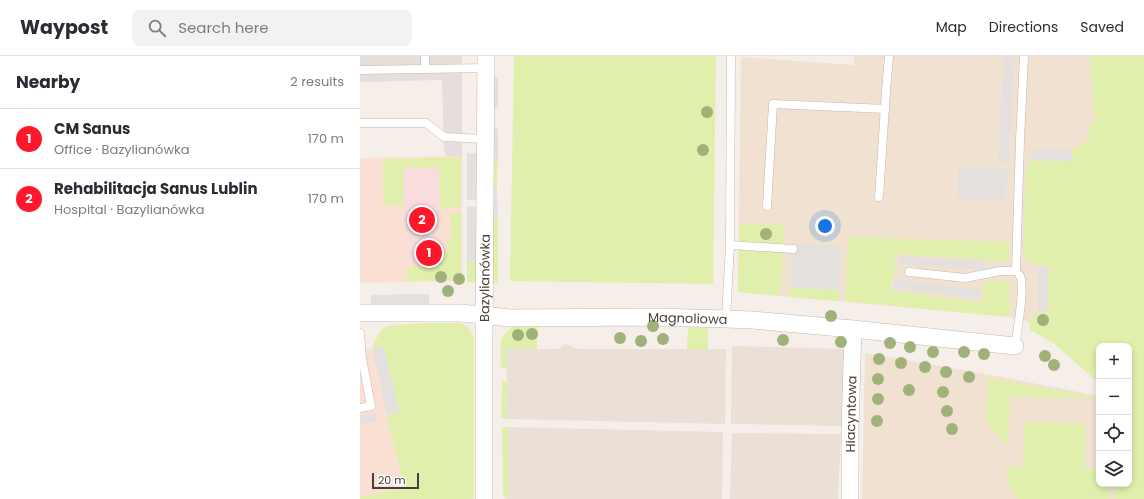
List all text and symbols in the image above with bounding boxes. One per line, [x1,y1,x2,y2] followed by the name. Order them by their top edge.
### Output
[132,10,412,46] search box
[20,14,108,41] text: Waypost
[146,17,168,39] icon: search
[178,17,269,38] text: Search here
[936,17,967,37] text: Map
[989,17,1058,37] text: Directions
[1080,17,1124,37] text: Saved
[16,70,80,94] text: Nearby
[290,72,344,91] text: 2 results
[54,118,130,139] text: CM Sanus
[27,129,31,148] text: 1
[308,129,344,148] text: 170 m
[54,140,190,159] text: Office · Bazylianówka
[54,178,258,199] text: Rehabilitacja Sanus Lublin
[25,189,33,208] text: 2
[308,189,344,208] text: 170 m
[54,200,204,219] text: Hospital · Bazylianówka
[409,205,435,235] pin: 2
[815,216,835,236] your location
[475,234,495,322] street label: Bazylianówka
[416,238,442,268] pin: 1
[648,308,728,329] street label: Magnoliowa
[1096,343,1132,487] map controls
[1096,343,1132,379] button: +
[841,375,862,453] street label: Hiacyntowa
[1096,379,1132,415] button: −
[1096,415,1132,451] button: locate
[1096,451,1132,487] button: layers
[372,471,419,490] scale bar
[378,472,406,488] text: 20 m

